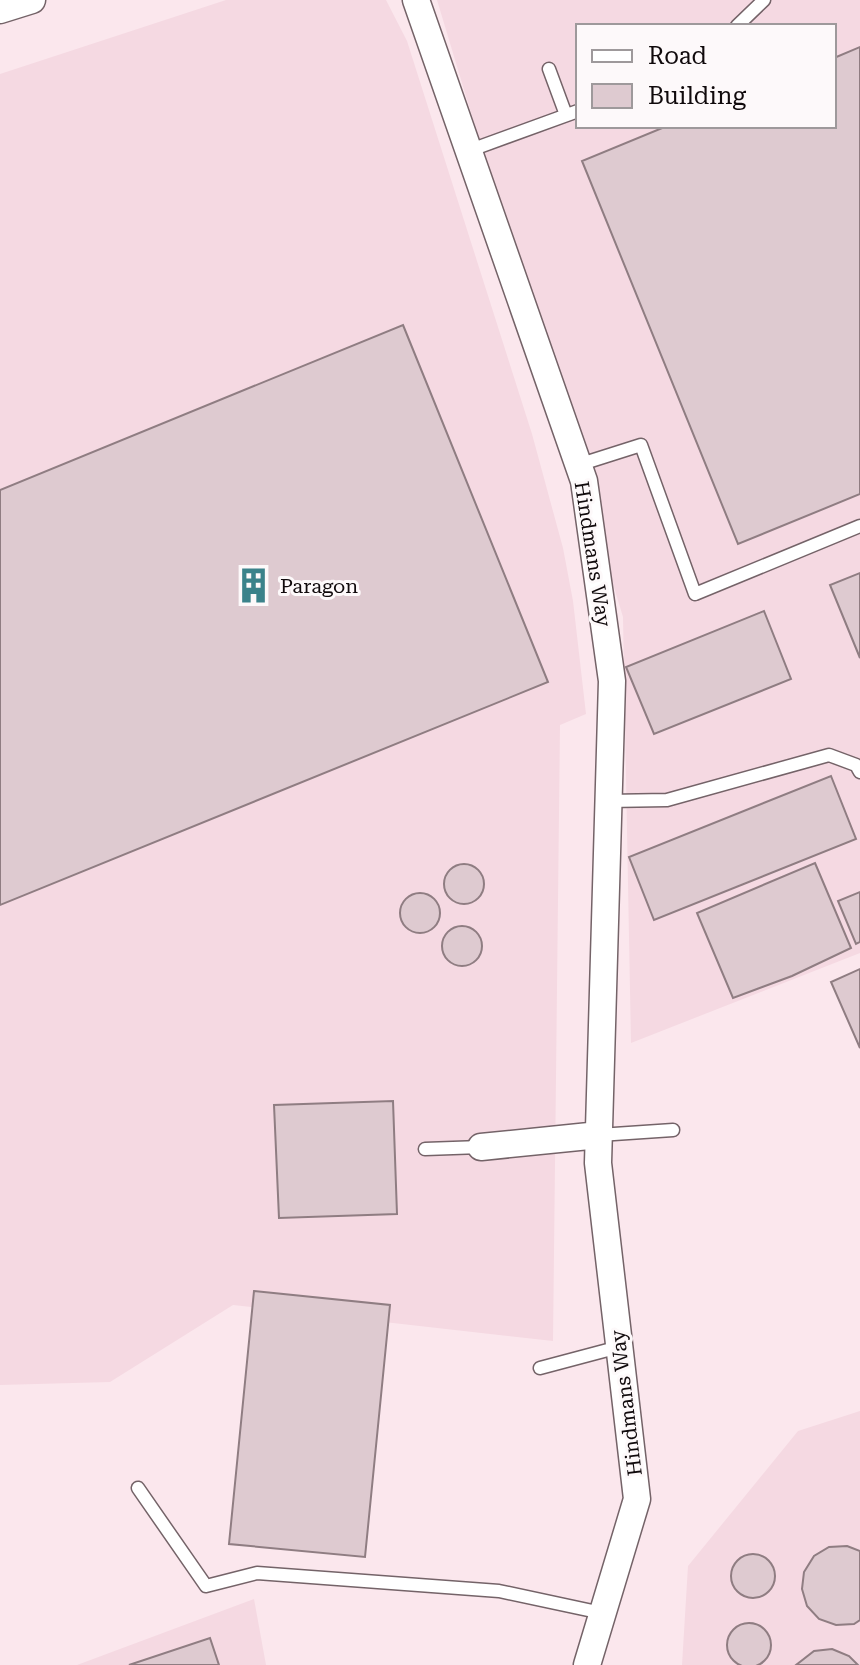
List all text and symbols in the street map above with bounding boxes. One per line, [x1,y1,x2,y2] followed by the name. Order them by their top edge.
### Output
[576,24,836,128] legend
[648,42,707,70] text: Road
[648,82,746,110] text: Building
[570,480,616,629] street label: Hindmans Way
[235,567,273,605] building icon: Paragon
[280,574,358,598] place label: Paragon
[605,1328,647,1477] street label: Hindmans Way

